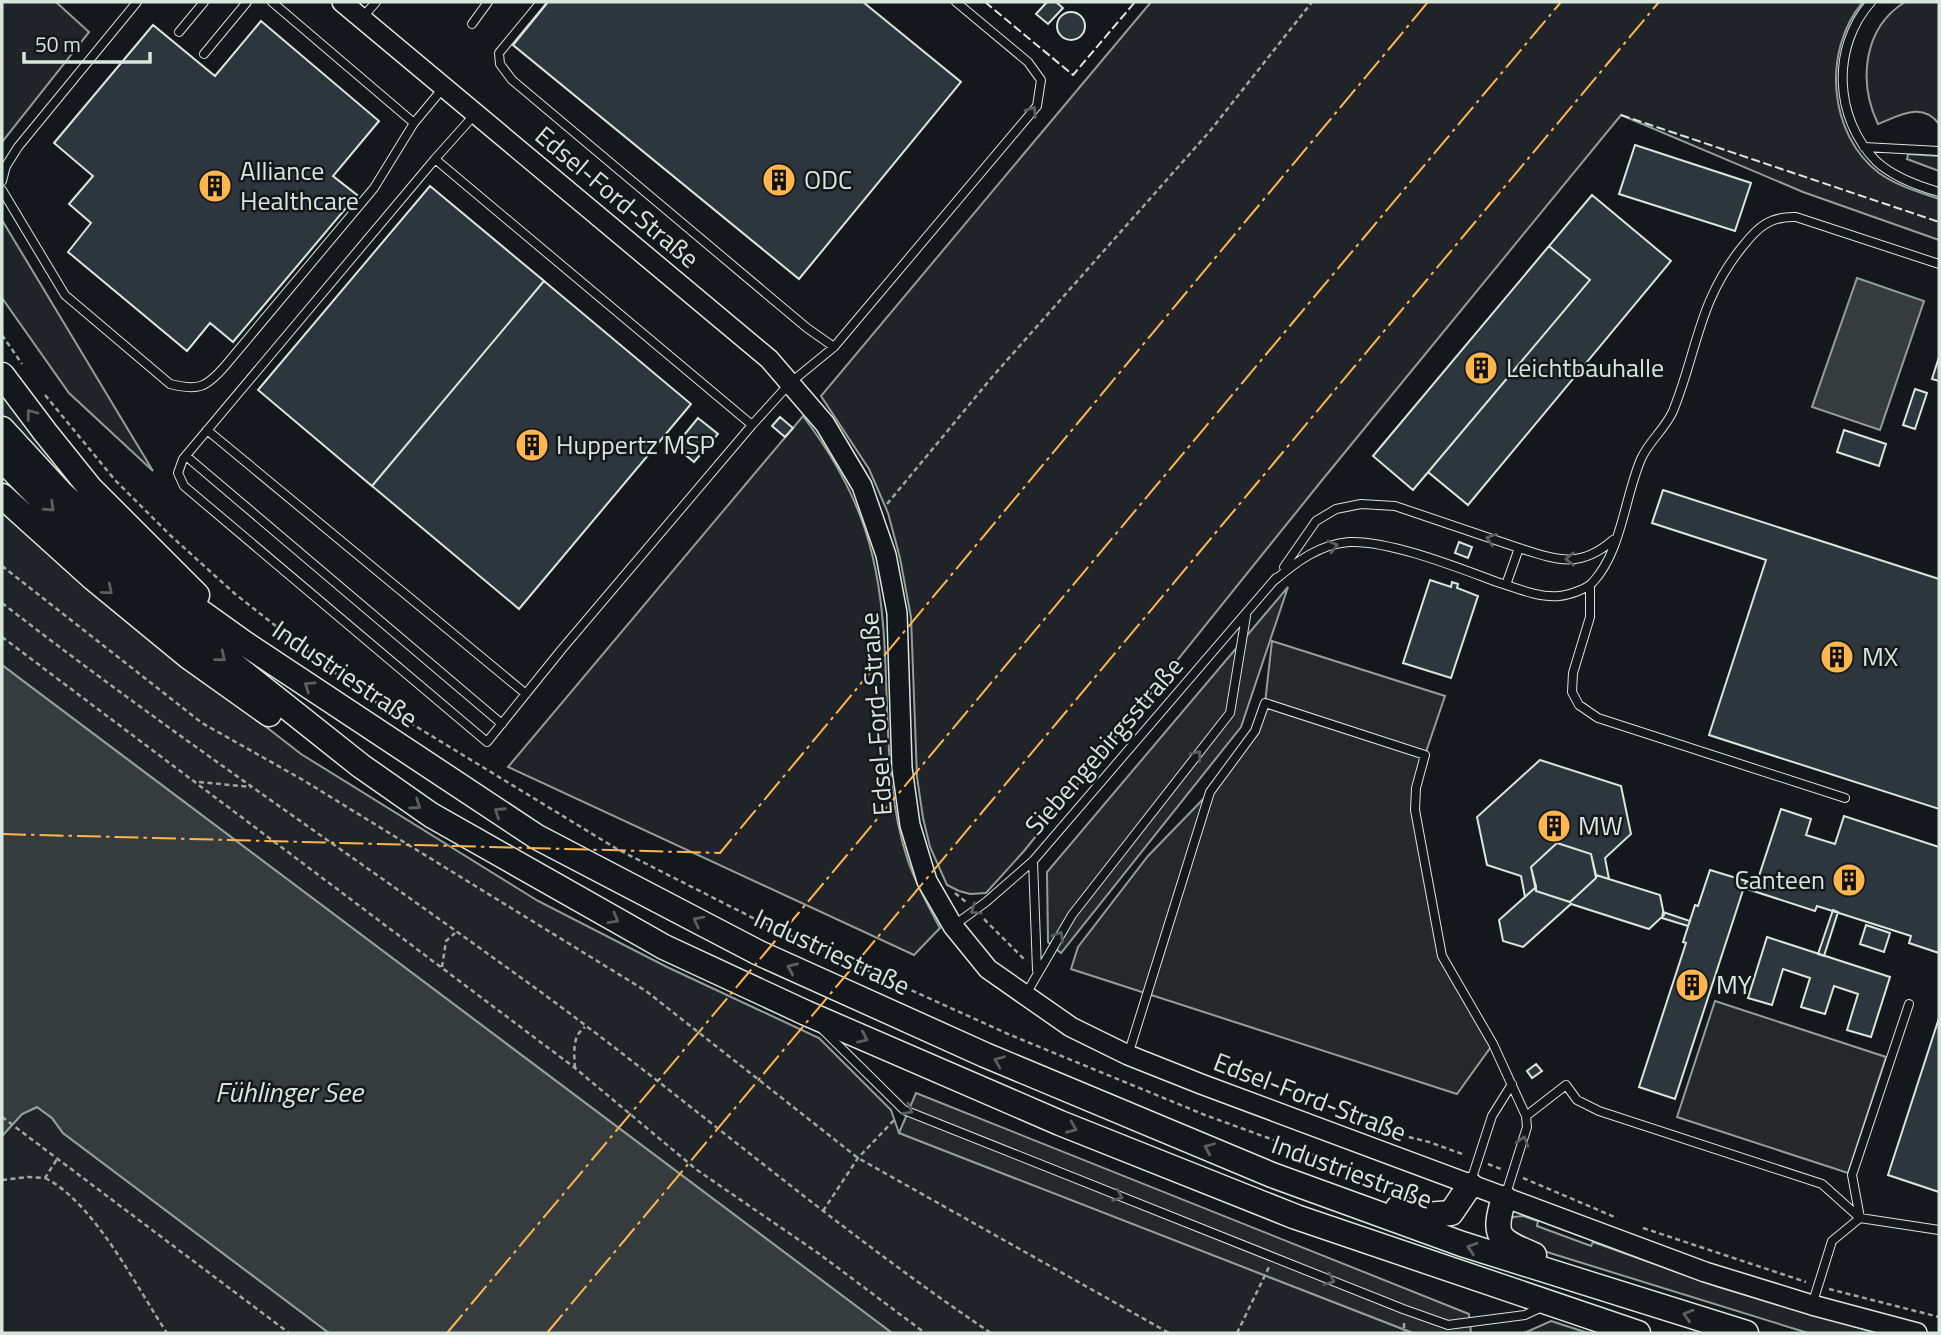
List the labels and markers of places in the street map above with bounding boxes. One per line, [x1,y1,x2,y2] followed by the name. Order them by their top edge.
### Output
[240,151,359,220] place label: Alliance Healthcare
[804,160,852,199] place label: ODC
[760,161,798,199] building icon: ODC
[196,167,234,205] building icon: Alliance Healthcare
[1506,348,1664,387] place label: Leichtbauhalle
[1462,349,1500,387] building icon: Leichtbauhalle
[556,425,715,464] place label: Huppertz MSP
[513,426,551,464] building icon: Huppertz MSP
[1862,637,1899,676] place label: MX
[1818,638,1856,676] building icon: MX
[1578,806,1623,845] place label: MW
[1535,807,1573,845] building icon: MW
[1735,860,1825,899] place label: Canteen
[1830,861,1868,899] building icon: Canteen
[1716,965,1752,1004] place label: MY
[1673,966,1711,1004] building icon: MY

